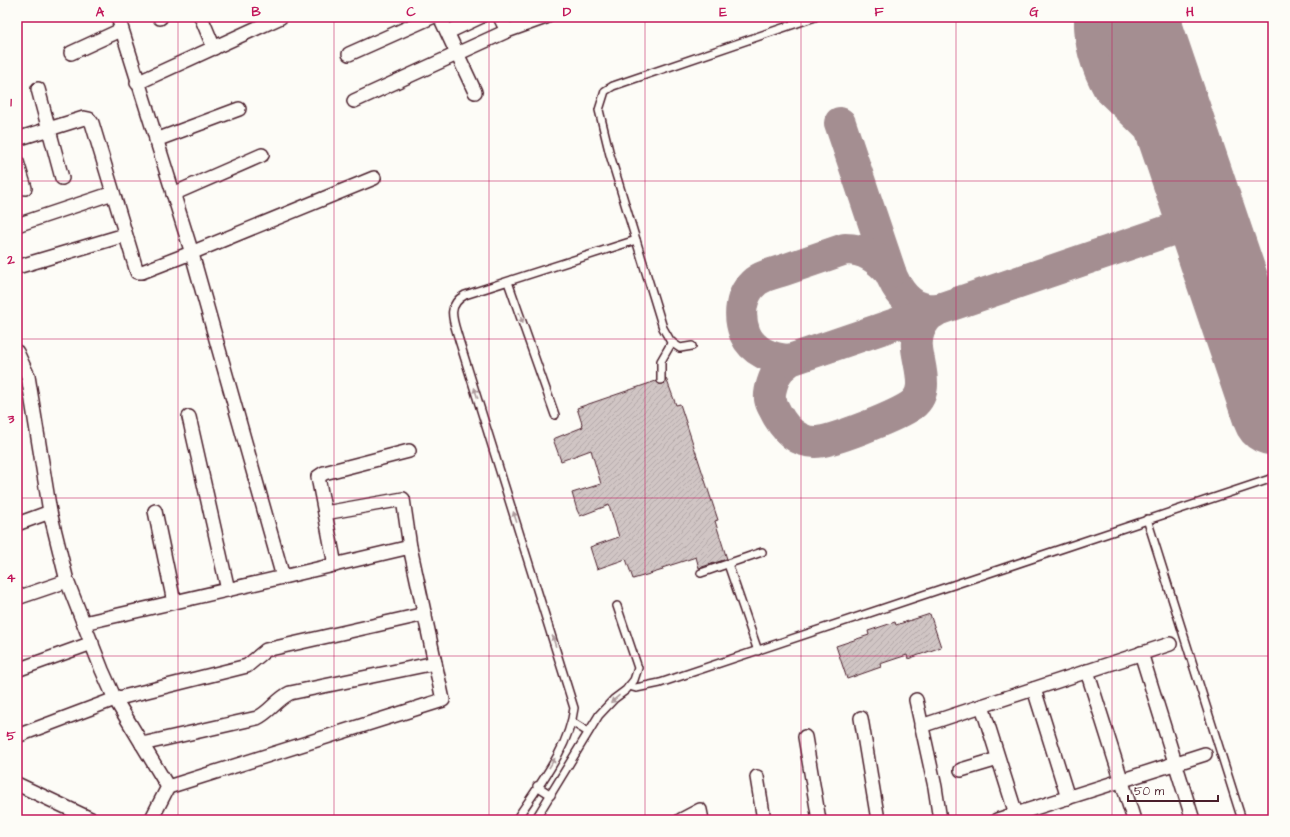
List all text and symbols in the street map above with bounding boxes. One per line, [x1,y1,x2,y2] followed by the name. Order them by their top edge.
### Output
[96,3,105,21] text: A
[251,3,261,21] text: B
[406,3,416,21] text: C
[563,3,572,21] text: D
[719,3,727,21] text: E
[874,3,884,21] text: F
[1029,3,1039,21] text: G
[1186,3,1194,21] text: H
[10,93,12,111] text: 1
[6,251,15,269] text: 2
[519,313,525,325] one-way arrow
[473,387,479,399] one-way arrow
[7,410,15,428] text: 3
[512,511,518,523] one-way arrow
[7,569,16,587] text: 4
[551,635,557,647] one-way arrow
[610,694,621,703] one-way arrow
[6,727,16,745] text: 5
[548,757,555,769] one-way arrow
[1128,777,1218,803] scale bar
[1134,783,1165,800] text: 50 m

